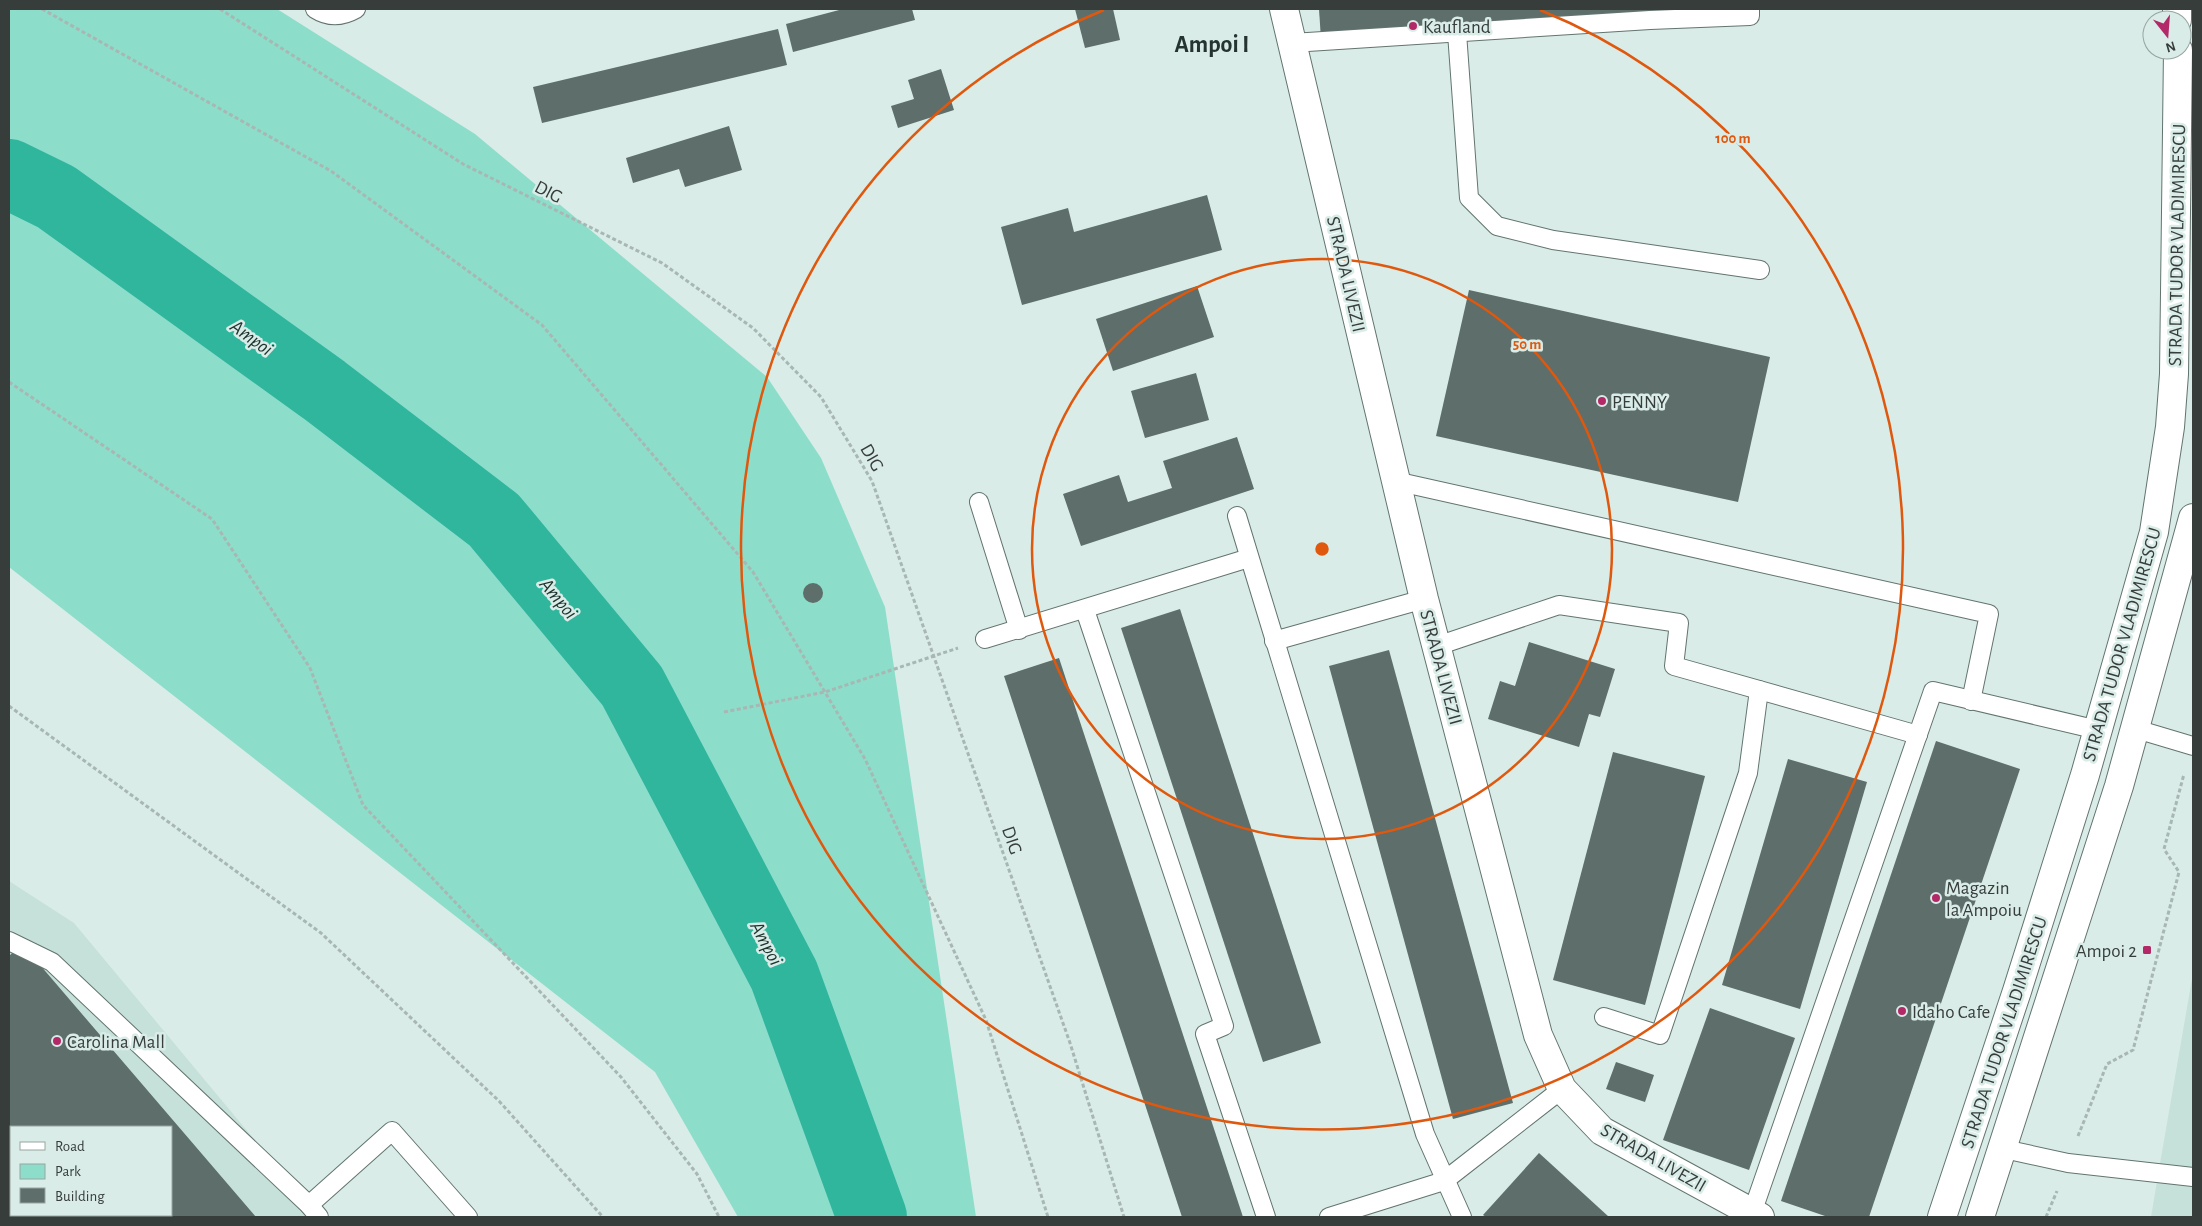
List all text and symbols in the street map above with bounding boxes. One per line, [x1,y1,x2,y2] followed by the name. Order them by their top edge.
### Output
[2142,10,2192,60] north arrow
[1423,18,1491,37] place label: Kaufland
[1407,20,1419,32] marker: Kaufland
[1175,33,1249,57] district label: Ampoi I
[2164,38,2177,55] text: N
[2166,124,2189,366] street label: STRADA TUDOR VLADIMIRESCU
[1715,131,1751,146] text: 100 m
[531,177,565,207] street label: DIG
[1323,215,1368,334] street label: STRADA LIVEZII
[226,315,276,360] water label: Ampoi
[1513,337,1541,352] text: 50 m
[1612,393,1667,412] place label: PENNY
[1596,395,1608,407] marker: PENNY
[856,441,887,475] street label: DIG
[2080,525,2165,764] street label: STRADA TUDOR VLADIMIRESCU
[1313,540,1331,558] centre of rings
[535,574,581,623] water label: Ampoi
[1416,608,1465,727] street label: STRADA LIVEZII
[998,824,1025,857] street label: DIG
[1946,879,2022,920] place label: Magazin la Ampoiu
[1930,892,1942,904] marker: Magazin la Ampoiu
[1958,914,2051,1151] street label: STRADA TUDOR VLADIMIRESCU
[746,917,786,969] water label: Ampoi
[2076,942,2137,961] place label: Ampoi 2
[2141,944,2153,956] marker: Ampoi 2
[1912,1003,1990,1022] place label: Idaho Cafe
[1896,1005,1908,1017] marker: Idaho Cafe
[67,1033,165,1052] place label: Carolina Mall
[51,1035,63,1047] marker: Carolina Mall
[1597,1120,1709,1196] street label: STRADA LIVEZII
[10,1126,172,1216] legend
[55,1139,85,1154] text: Road
[55,1164,81,1179] text: Park
[55,1189,105,1204] text: Building

